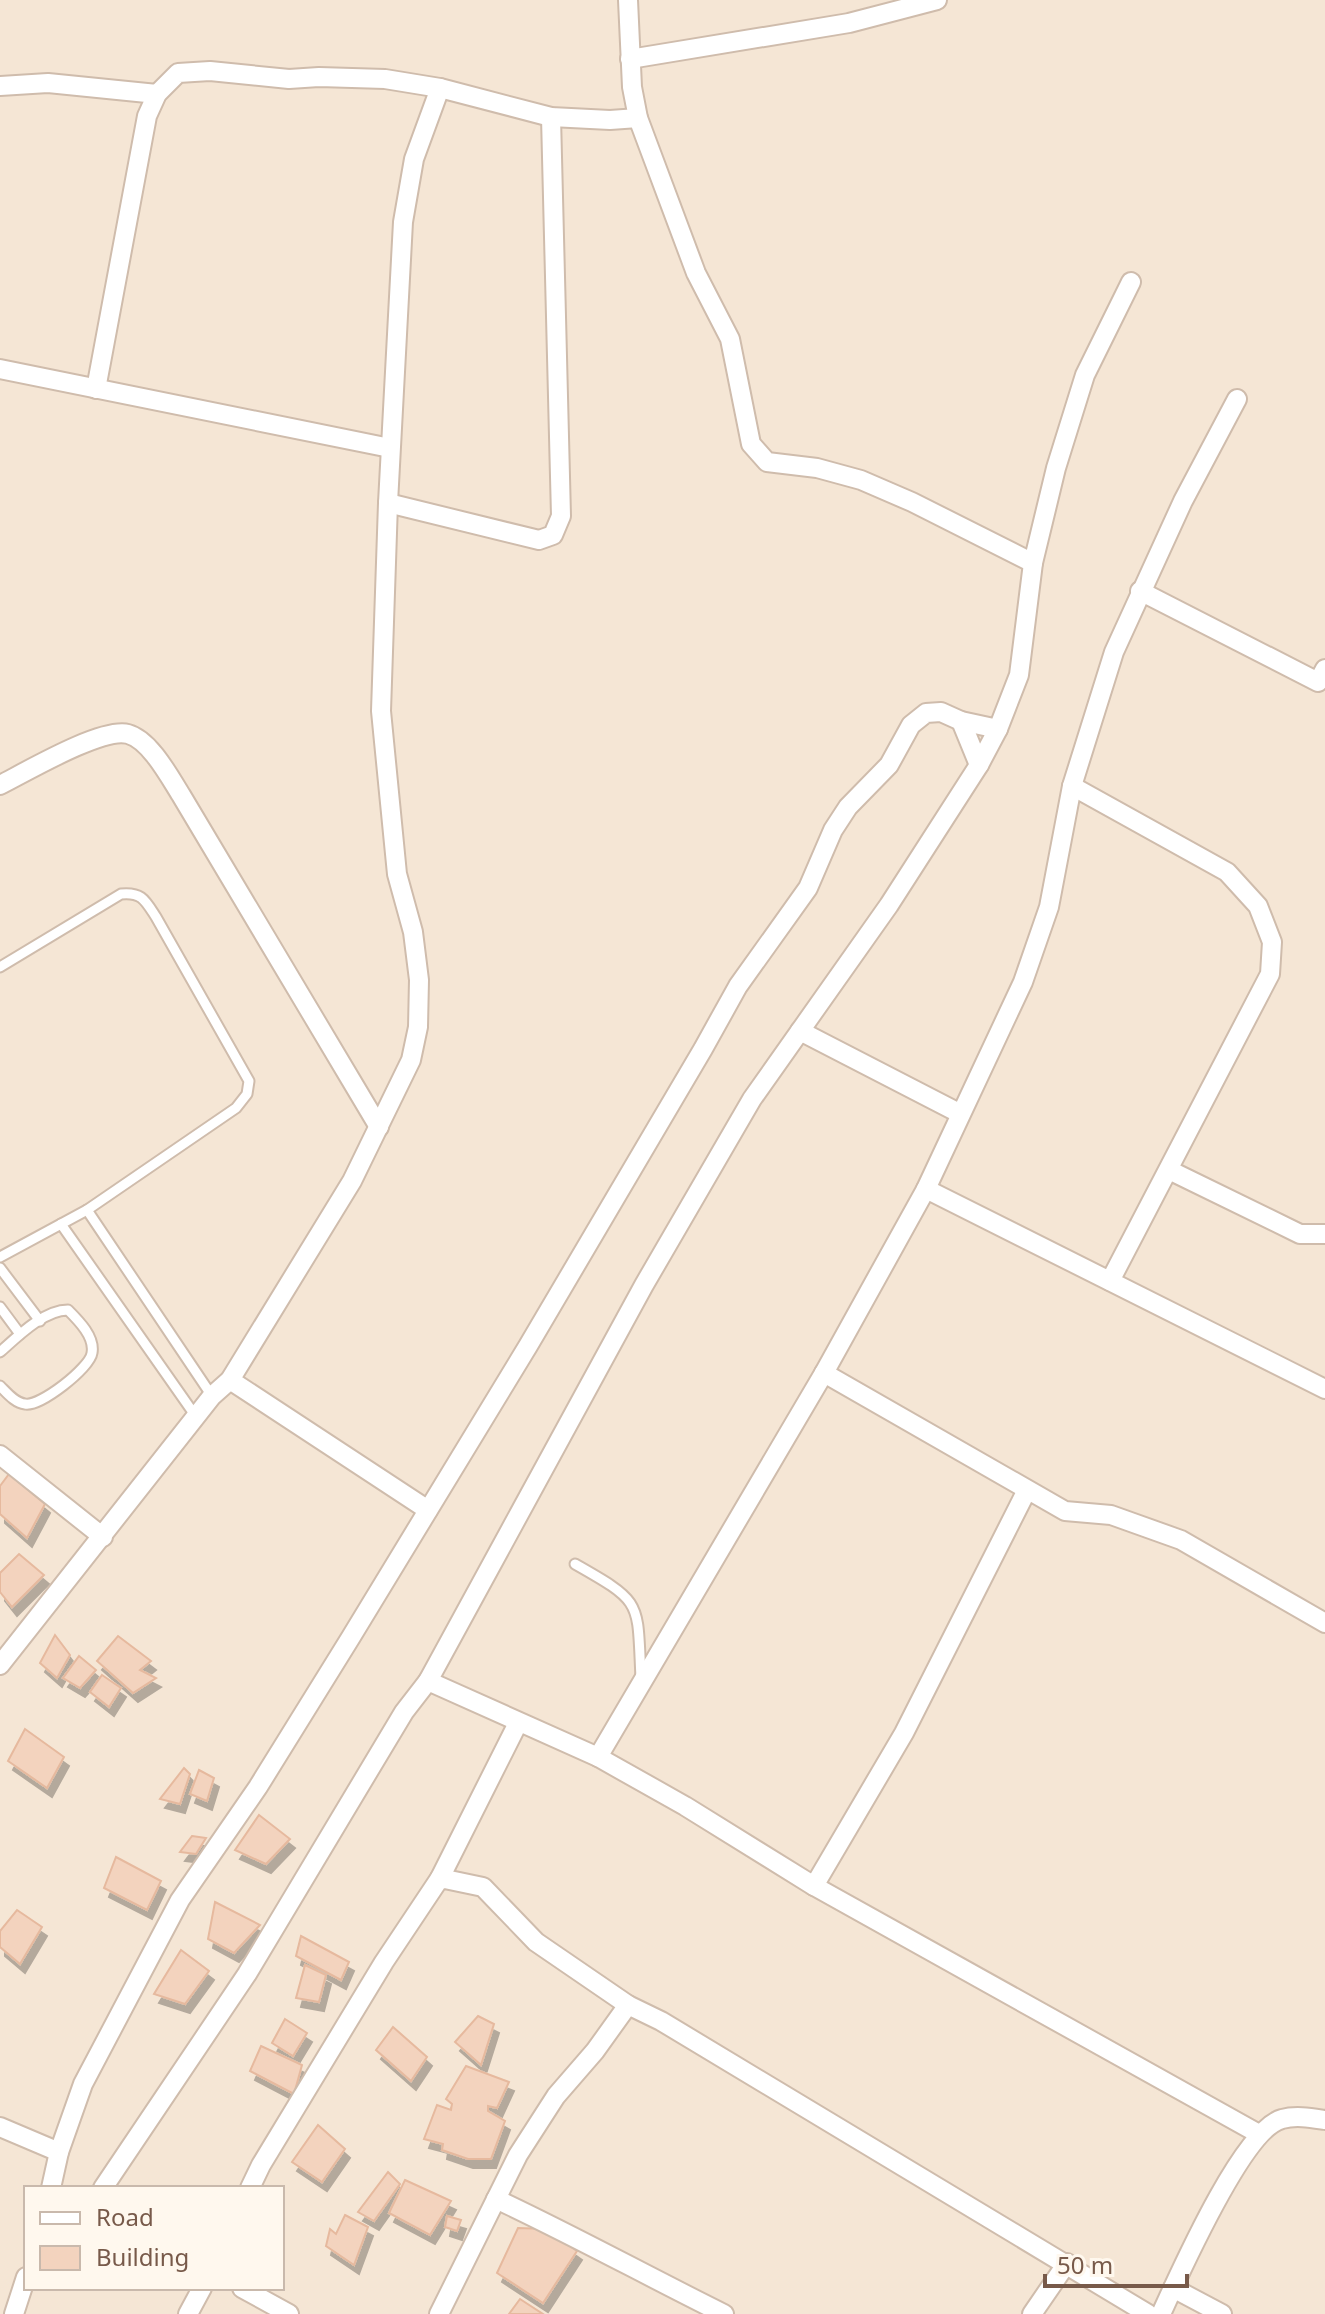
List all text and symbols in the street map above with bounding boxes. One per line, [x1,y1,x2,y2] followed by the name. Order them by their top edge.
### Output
[24,2186,284,2290] legend
[96,2200,154,2233] text: Road
[1045,2238,1187,2288] scale bar
[96,2240,189,2273] text: Building
[1057,2248,1113,2281] text: 50 m

